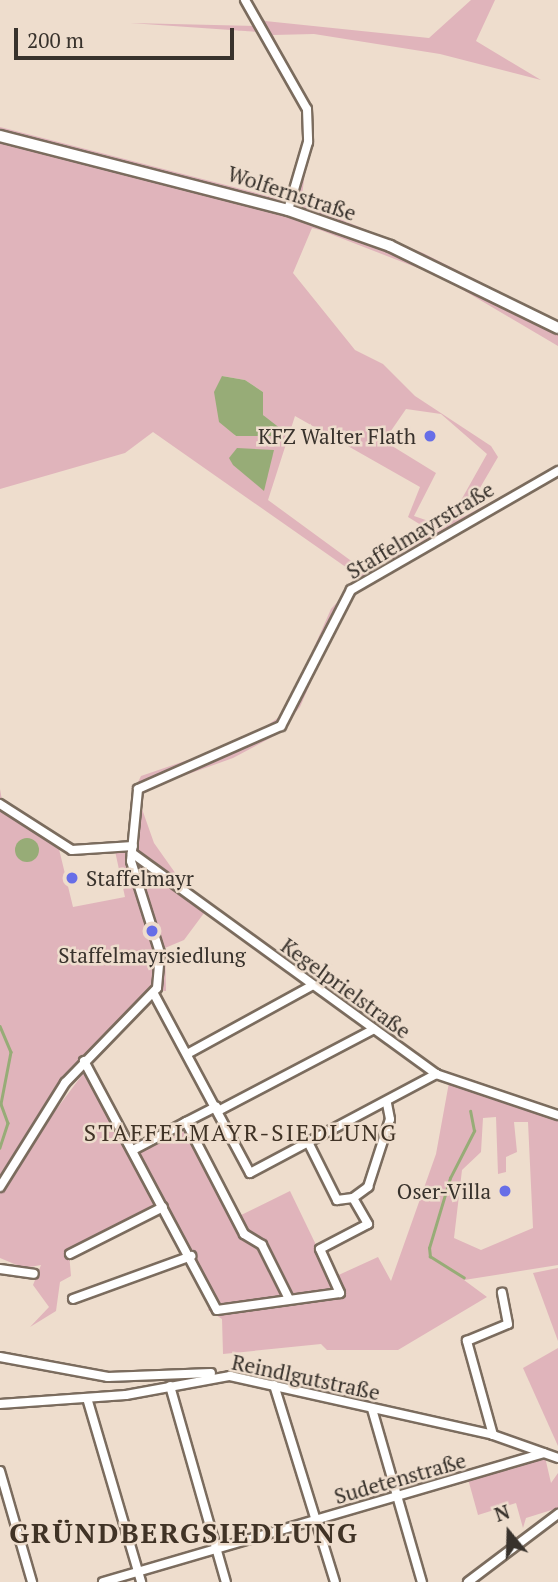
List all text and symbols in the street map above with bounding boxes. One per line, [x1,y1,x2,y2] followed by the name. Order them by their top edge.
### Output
[18,14,238,58] scale bar
[27,26,84,54] text: 200 m
[225,160,359,226] street label: Wolfernstraße
[258,423,416,449] place label: KFZ Walter Flath
[422,428,438,444] marker: KFZ Walter Flath
[342,476,498,584] street label: Staffelmayrstraße
[86,865,194,891] place label: Staffelmayr
[64,870,80,886] marker: Staffelmayr
[144,923,160,939] marker: Staffelmayrsiedlung
[276,933,416,1043] street label: Kegelprielstraße
[58,942,246,968] place label: Staffelmayrsiedlung
[86,1119,396,1147] district label: STAFFELMAYR-SIEDLUNG
[397,1178,491,1204] place label: Oser-Villa
[497,1183,513,1199] marker: Oser-Villa
[230,1349,382,1405] street label: Reindlgutstraße
[331,1447,469,1509] street label: Sudetenstraße
[474,1498,544,1568] north arrow
[491,1499,513,1527] text: N
[11,1516,357,1550] district label: GRÜNDBERGSIEDLUNG

